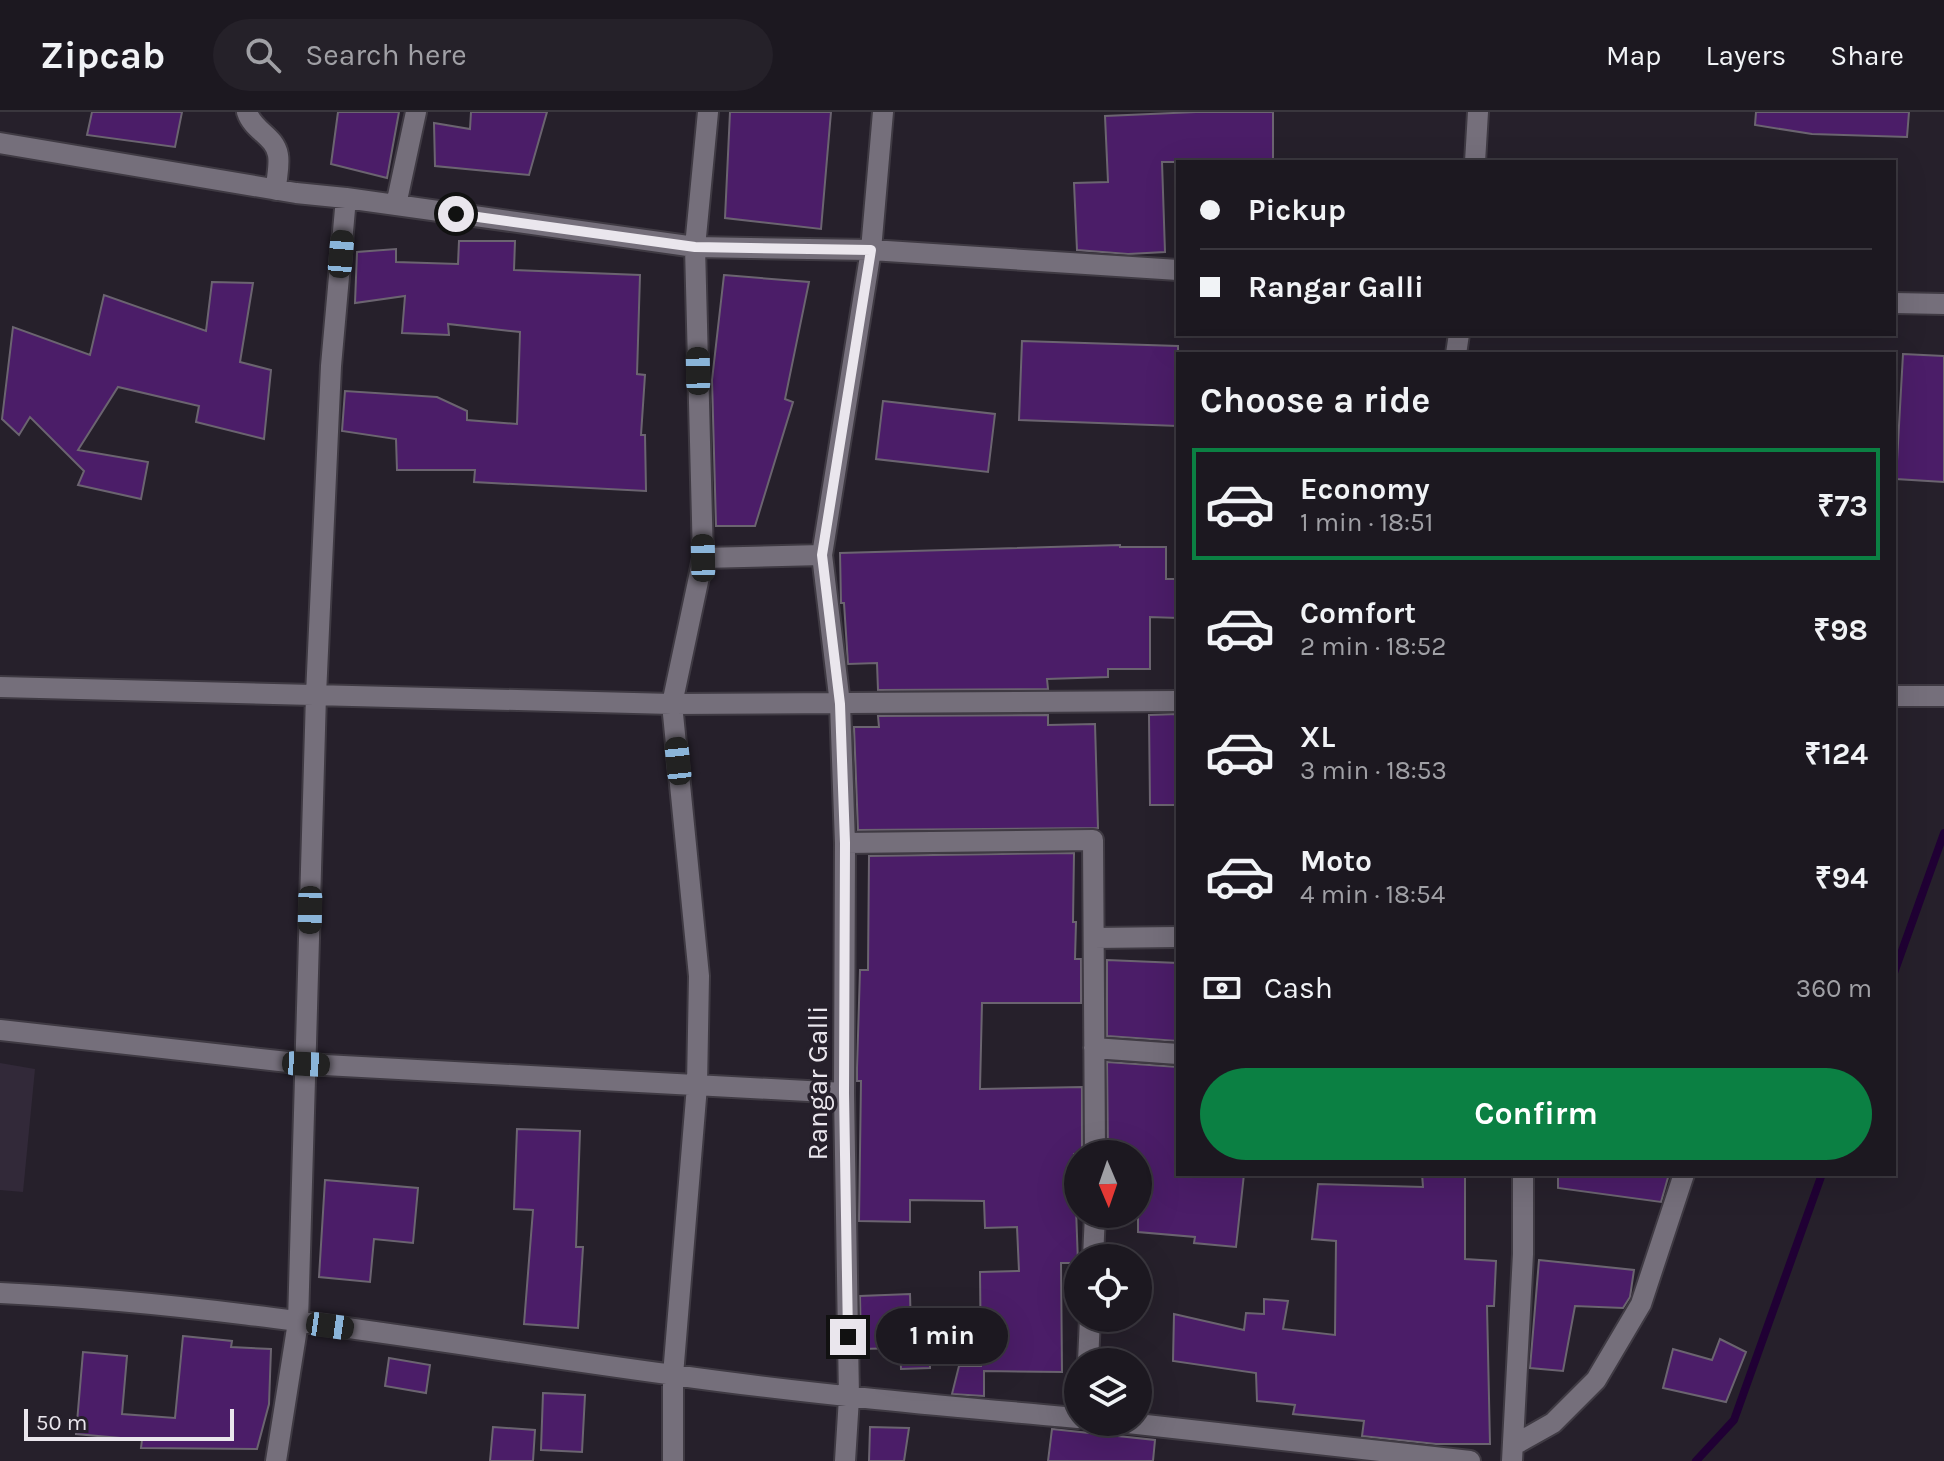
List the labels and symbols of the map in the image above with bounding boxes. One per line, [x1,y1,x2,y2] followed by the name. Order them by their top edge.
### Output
[438,196,474,232] route start
[327,229,355,279] car
[686,347,710,395] car
[691,534,715,582] car
[664,736,692,786] car
[298,886,322,934] car
[801,1006,834,1160] street label: Rangar Galli
[281,1051,331,1077] car
[1064,1140,1152,1228] north arrow
[876,1309,1008,1365] callout: 1 min
[305,1311,355,1341] car
[830,1319,866,1355] route end
[24,1405,234,1441] scale bar

